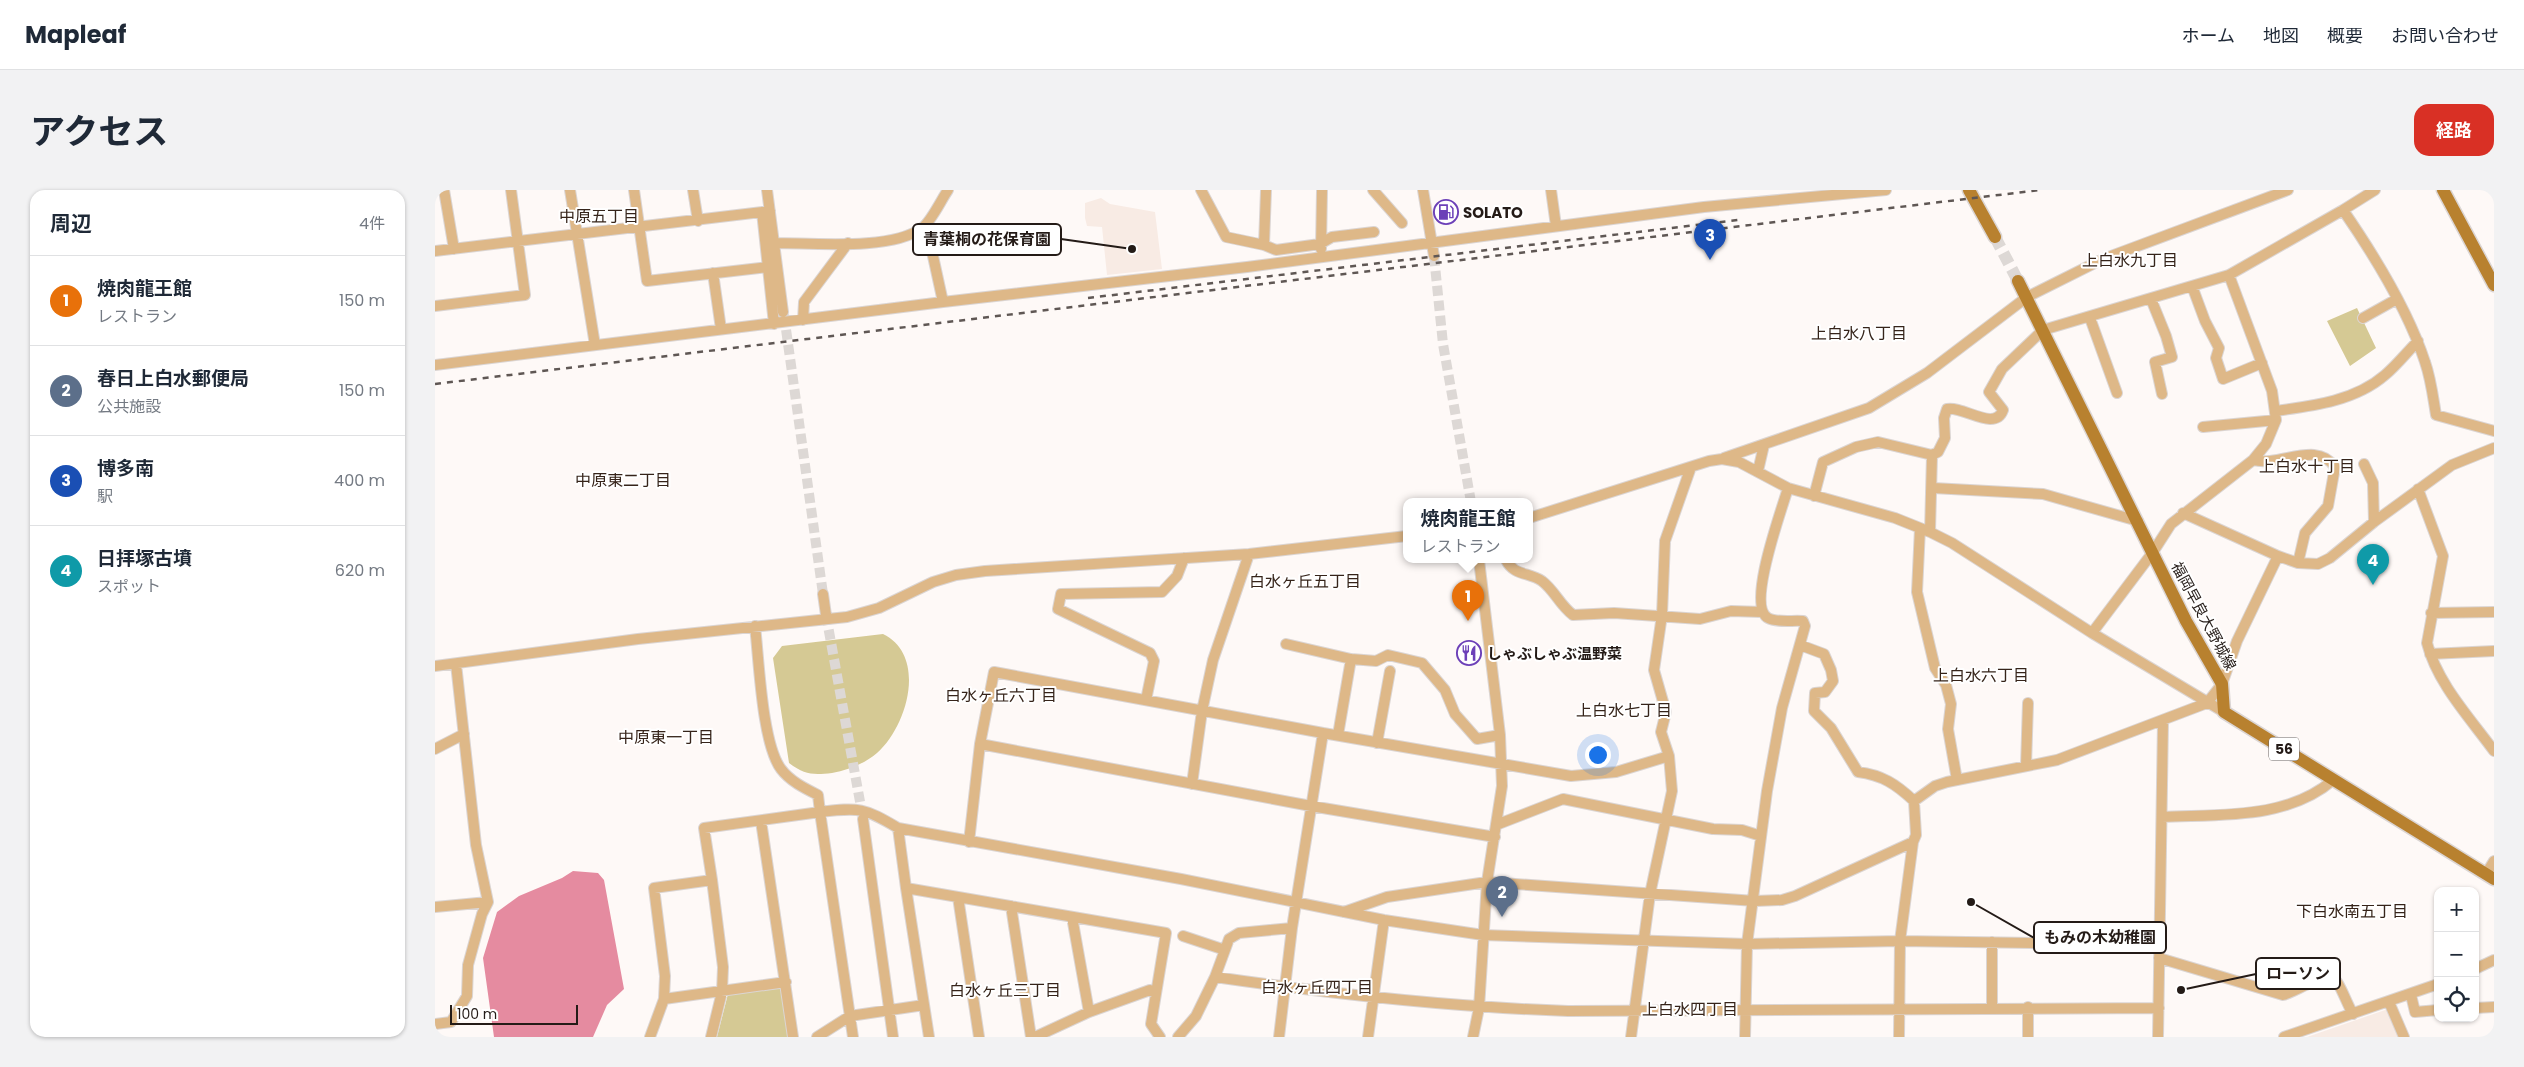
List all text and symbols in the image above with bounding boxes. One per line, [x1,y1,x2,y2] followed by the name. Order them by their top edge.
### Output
[25,18,126,51] text: Mapleaf
[2182,23,2235,48] text: ホーム
[2263,23,2299,48] text: 地図
[2327,23,2363,48] text: 概要
[2391,23,2499,48] text: お問い合わせ
[2414,104,2494,156] button: 経路
[30,107,168,156] text: アクセス
[1433,199,1459,225] fuel station icon: SOLATO
[1463,202,1523,223] place label: SOLATO
[559,205,639,228] district label: 中原五丁目
[50,209,92,238] text: 周辺
[359,212,385,235] text: 4件
[1694,219,1726,260] pin: 3
[913,224,1061,255] callout: 青葉桐の花保育園
[923,228,1051,251] text: 青葉桐の花保育園
[2082,249,2178,272] district label: 上白水九丁目
[97,275,192,302] text: 焼肉龍王館
[63,289,69,312] text: 1
[339,289,385,312] text: 150 m
[97,305,177,328] text: レストラン
[1811,322,1907,345] district label: 上白水八丁目
[97,365,249,392] text: 春日上白水郵便局
[61,379,71,402] text: 2
[339,379,385,402] text: 150 m
[97,395,161,418] text: 公共施設
[97,455,154,482] text: 博多南
[2259,455,2355,478] district label: 上白水十丁目
[61,469,71,492] text: 3
[334,469,385,492] text: 400 m
[575,469,671,492] district label: 中原東二丁目
[97,485,113,508] text: 駅
[1403,498,1533,563] popup
[1420,505,1516,532] text: 焼肉龍王館
[1420,535,1501,558] text: レストラン
[2357,544,2389,585] pin: 4
[97,545,192,572] text: 日拝塚古墳
[2167,558,2241,674] street label: 福岡早良大野城線
[61,559,71,582] text: 4
[335,559,385,582] text: 620 m
[1249,570,1361,593] district label: 白水ヶ丘五丁目
[97,575,161,598] text: スポット
[1452,580,1484,621] pin: 1
[1456,640,1482,666] restaurant icon: しゃぶしゃぶ温野菜
[1487,643,1622,664] place label: しゃぶしゃぶ温野菜
[1933,664,2029,687] district label: 上白水六丁目
[945,684,1057,707] district label: 白水ヶ丘六丁目
[1576,699,1672,722] district label: 上白水七丁目
[618,726,714,749] district label: 中原東一丁目
[2269,738,2299,760] road number: 56
[1585,742,1611,768] your location
[1486,876,1518,917] pin: 2
[2434,887,2479,1022] map controls
[2434,887,2479,932] button: +
[2296,900,2408,923] district label: 下白水南五丁目
[2034,922,2166,953] callout: もみの木幼稚園
[2044,926,2156,949] text: もみの木幼稚園
[2434,932,2479,977] button: −
[2256,958,2340,989] callout: ローソン
[2266,962,2330,985] text: ローソン
[1261,976,1373,999] district label: 白水ヶ丘四丁目
[2434,977,2479,1022] button: locate
[949,979,1061,1002] district label: 白水ヶ丘三丁目
[1642,998,1738,1021] district label: 上白水四丁目
[450,1002,577,1025] scale bar
[457,1004,497,1024] text: 100 m

